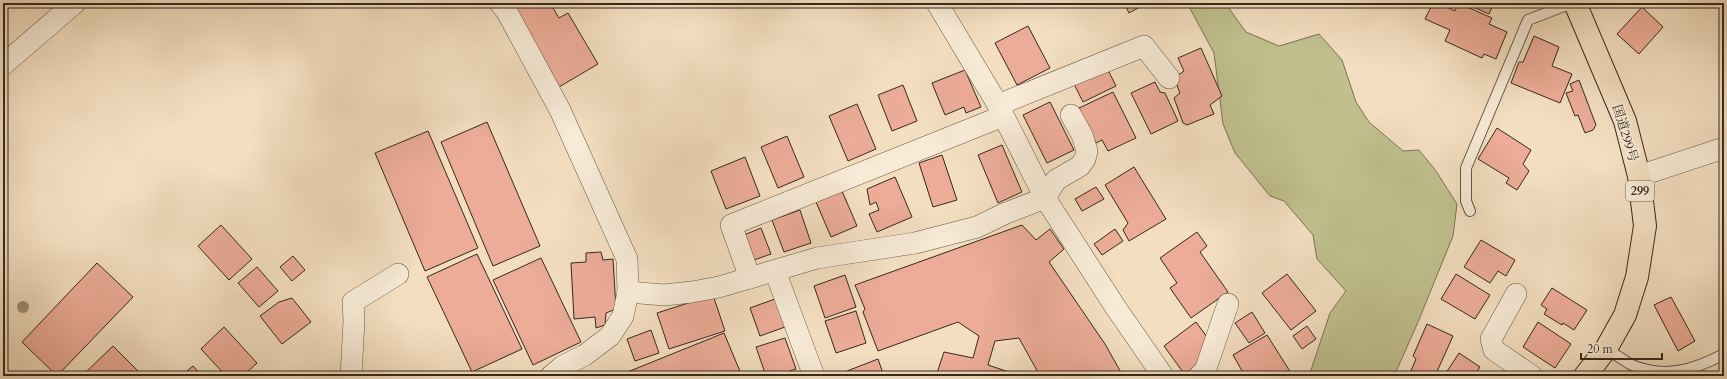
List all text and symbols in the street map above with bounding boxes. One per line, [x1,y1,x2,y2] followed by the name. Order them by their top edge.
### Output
[1608,102,1642,164] street label: 国道299号
[1626,181,1654,201] road number: 299
[1581,335,1662,361] scale bar
[1587,341,1614,357] text: 20 m

